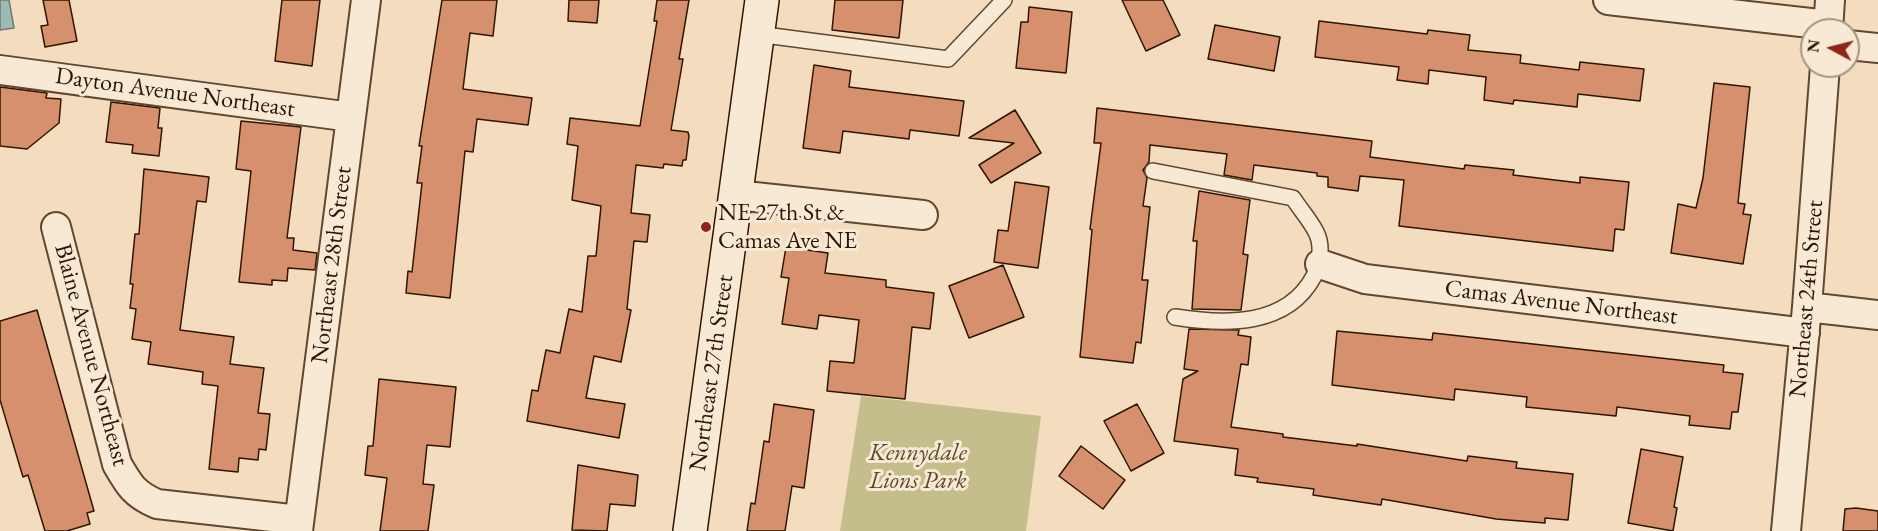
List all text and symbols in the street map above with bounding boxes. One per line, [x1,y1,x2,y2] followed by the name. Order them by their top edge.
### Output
[1800,18,1860,78] north arrow
[1802,38,1825,54] text: N
[53,62,297,124] street label: Dayton Avenue Northeast
[306,165,358,365] street label: Northeast 28th Street
[718,199,857,255] place label: NE 27th St & Camas Ave NE
[1784,199,1830,399] street label: Northeast 24th Street
[699,220,713,234] marker: NE 27th St & Camas Ave NE
[47,241,135,469] street label: Blaine Avenue Northeast
[684,273,740,473] street label: Northeast 27th Street
[1443,274,1679,332] street label: Camas Avenue Northeast
[869,439,967,495] park label: Kennydale Lions Park

